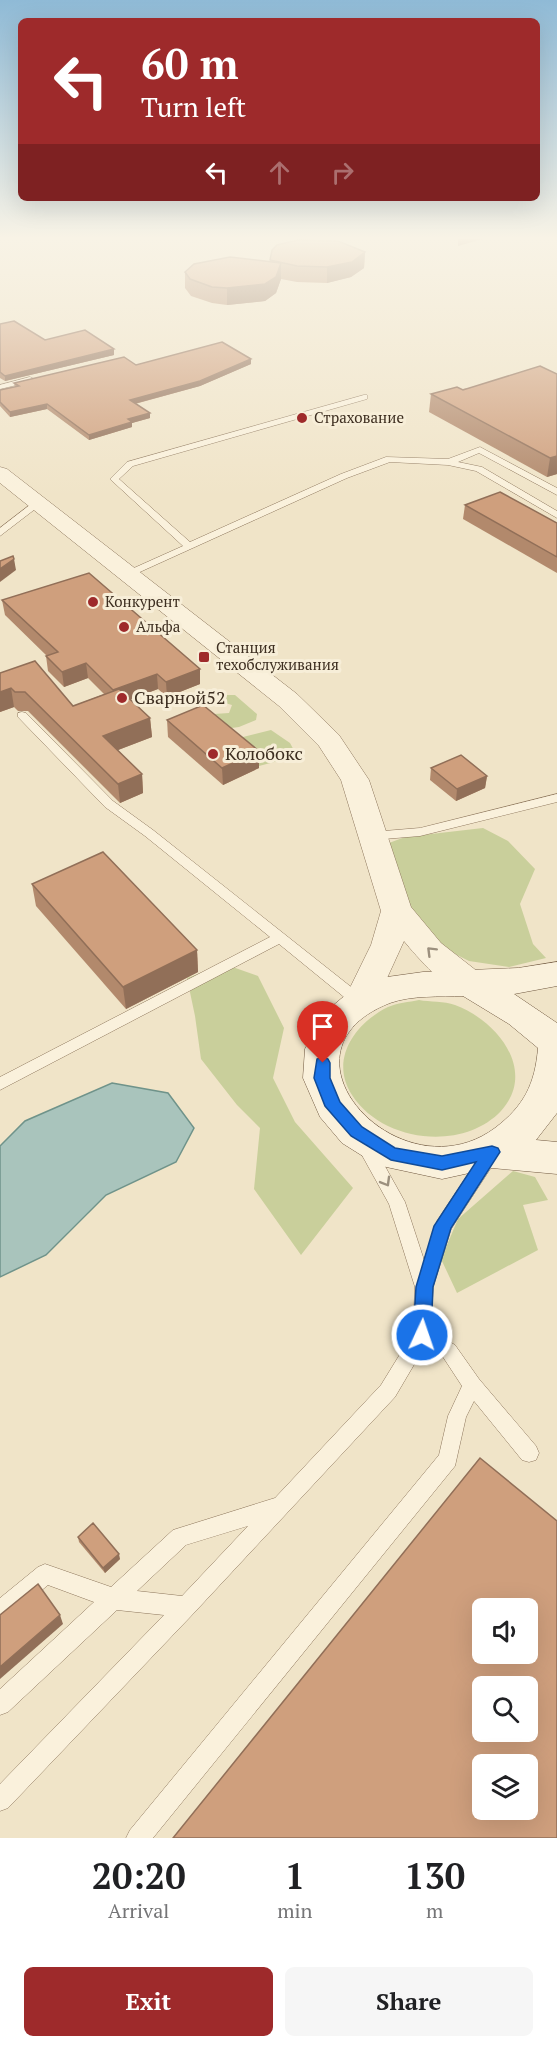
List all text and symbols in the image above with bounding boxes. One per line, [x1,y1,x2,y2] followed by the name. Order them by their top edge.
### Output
[141,35,239,91] text: 60 m
[42,42,120,120] icon: left
[141,89,246,125] text: Turn left
[200,156,233,189] icon: left
[263,156,296,189] icon: ahead
[326,156,359,189] icon: right
[314,407,404,427] place label: Страхование
[295,411,309,425] marker: Страхование
[105,591,181,611] place label: Конкурент
[86,595,100,609] marker: Конкурент
[136,616,181,636] place label: Альфа
[117,620,131,634] marker: Альфа
[216,637,339,674] place label: Станция техобслуживания
[197,650,211,664] marker: Станция техобслуживания
[134,685,226,709] place label: Сварной52
[115,691,129,705] marker: Сварной52
[225,741,303,765] place label: Колобокс
[206,747,220,761] marker: Колобокс
[427,947,438,957] one-way arrow
[297,1001,348,1063] pin
[306,1010,339,1043] icon: arrive
[379,1176,390,1186] one-way arrow
[390,1303,454,1367] position arrow
[472,1598,538,1820] map controls
[472,1598,538,1664] button: sound
[472,1676,538,1742] button: search
[472,1754,538,1820] button: layers
[92,1852,185,1899] text: 20:20
[285,1852,305,1899] text: 1
[404,1852,465,1899] text: 130
[108,1897,169,1924] text: Arrival
[277,1897,312,1924] text: min
[426,1897,443,1924] text: m
[24,1967,273,2036] button: Exit
[285,1967,533,2036] button: Share

